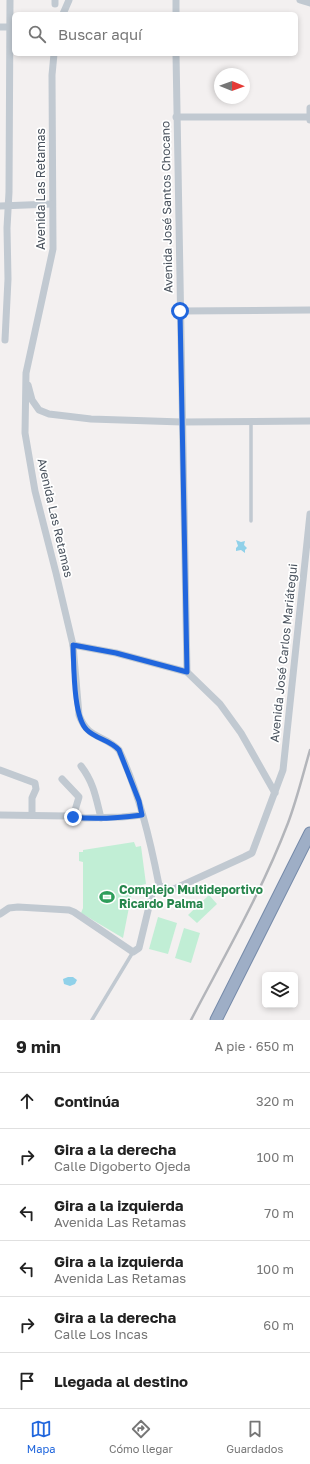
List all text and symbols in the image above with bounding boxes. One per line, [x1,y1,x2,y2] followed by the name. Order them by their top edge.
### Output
[12,12,298,56] search box
[26,23,48,45] icon: search
[58,25,142,43] text: Buscar aquí
[214,68,250,104] north arrow
[157,121,176,293] street label: Avenida José Santos Chocano
[33,128,48,250] street label: Avenida Las Retamas
[171,302,189,320] route start
[34,457,77,579] street label: Avenida Las Retamas
[267,563,300,743] street label: Avenida José Carlos Mariátegui
[64,808,82,826] route end
[119,882,263,911] place label: Complejo Multideportivo Ricardo Palma
[98,888,116,906] sports icon: Complejo Multideportivo Ricardo Palma
[262,972,298,1008] map controls
[262,972,298,1008] button: layers
[16,1036,61,1057] text: 9 min
[214,1038,294,1054] text: A pie · 650 m
[16,1090,38,1112] icon: ahead
[54,1092,120,1110] text: Continúa
[256,1093,294,1109] text: 320 m
[54,1140,176,1158] text: Gira a la derecha
[16,1146,38,1168] icon: right
[257,1149,294,1165] text: 100 m
[54,1158,191,1174] text: Calle Digoberto Ojeda
[54,1196,184,1214] text: Gira a la izquierda
[16,1202,38,1224] icon: left
[264,1205,294,1221] text: 70 m
[54,1214,186,1230] text: Avenida Las Retamas
[54,1252,184,1270] text: Gira a la izquierda
[16,1258,38,1280] icon: left
[257,1261,294,1277] text: 100 m
[54,1270,186,1286] text: Avenida Las Retamas
[54,1308,176,1326] text: Gira a la derecha
[16,1314,38,1336] icon: right
[263,1317,294,1333] text: 60 m
[54,1326,148,1342] text: Calle Los Incas
[16,1370,38,1392] icon: arrive
[54,1372,188,1390] text: Llegada al destino
[27,1418,55,1455] tab: Mapa
[109,1418,173,1455] tab: Cómo llegar
[226,1418,283,1455] tab: Guardados

